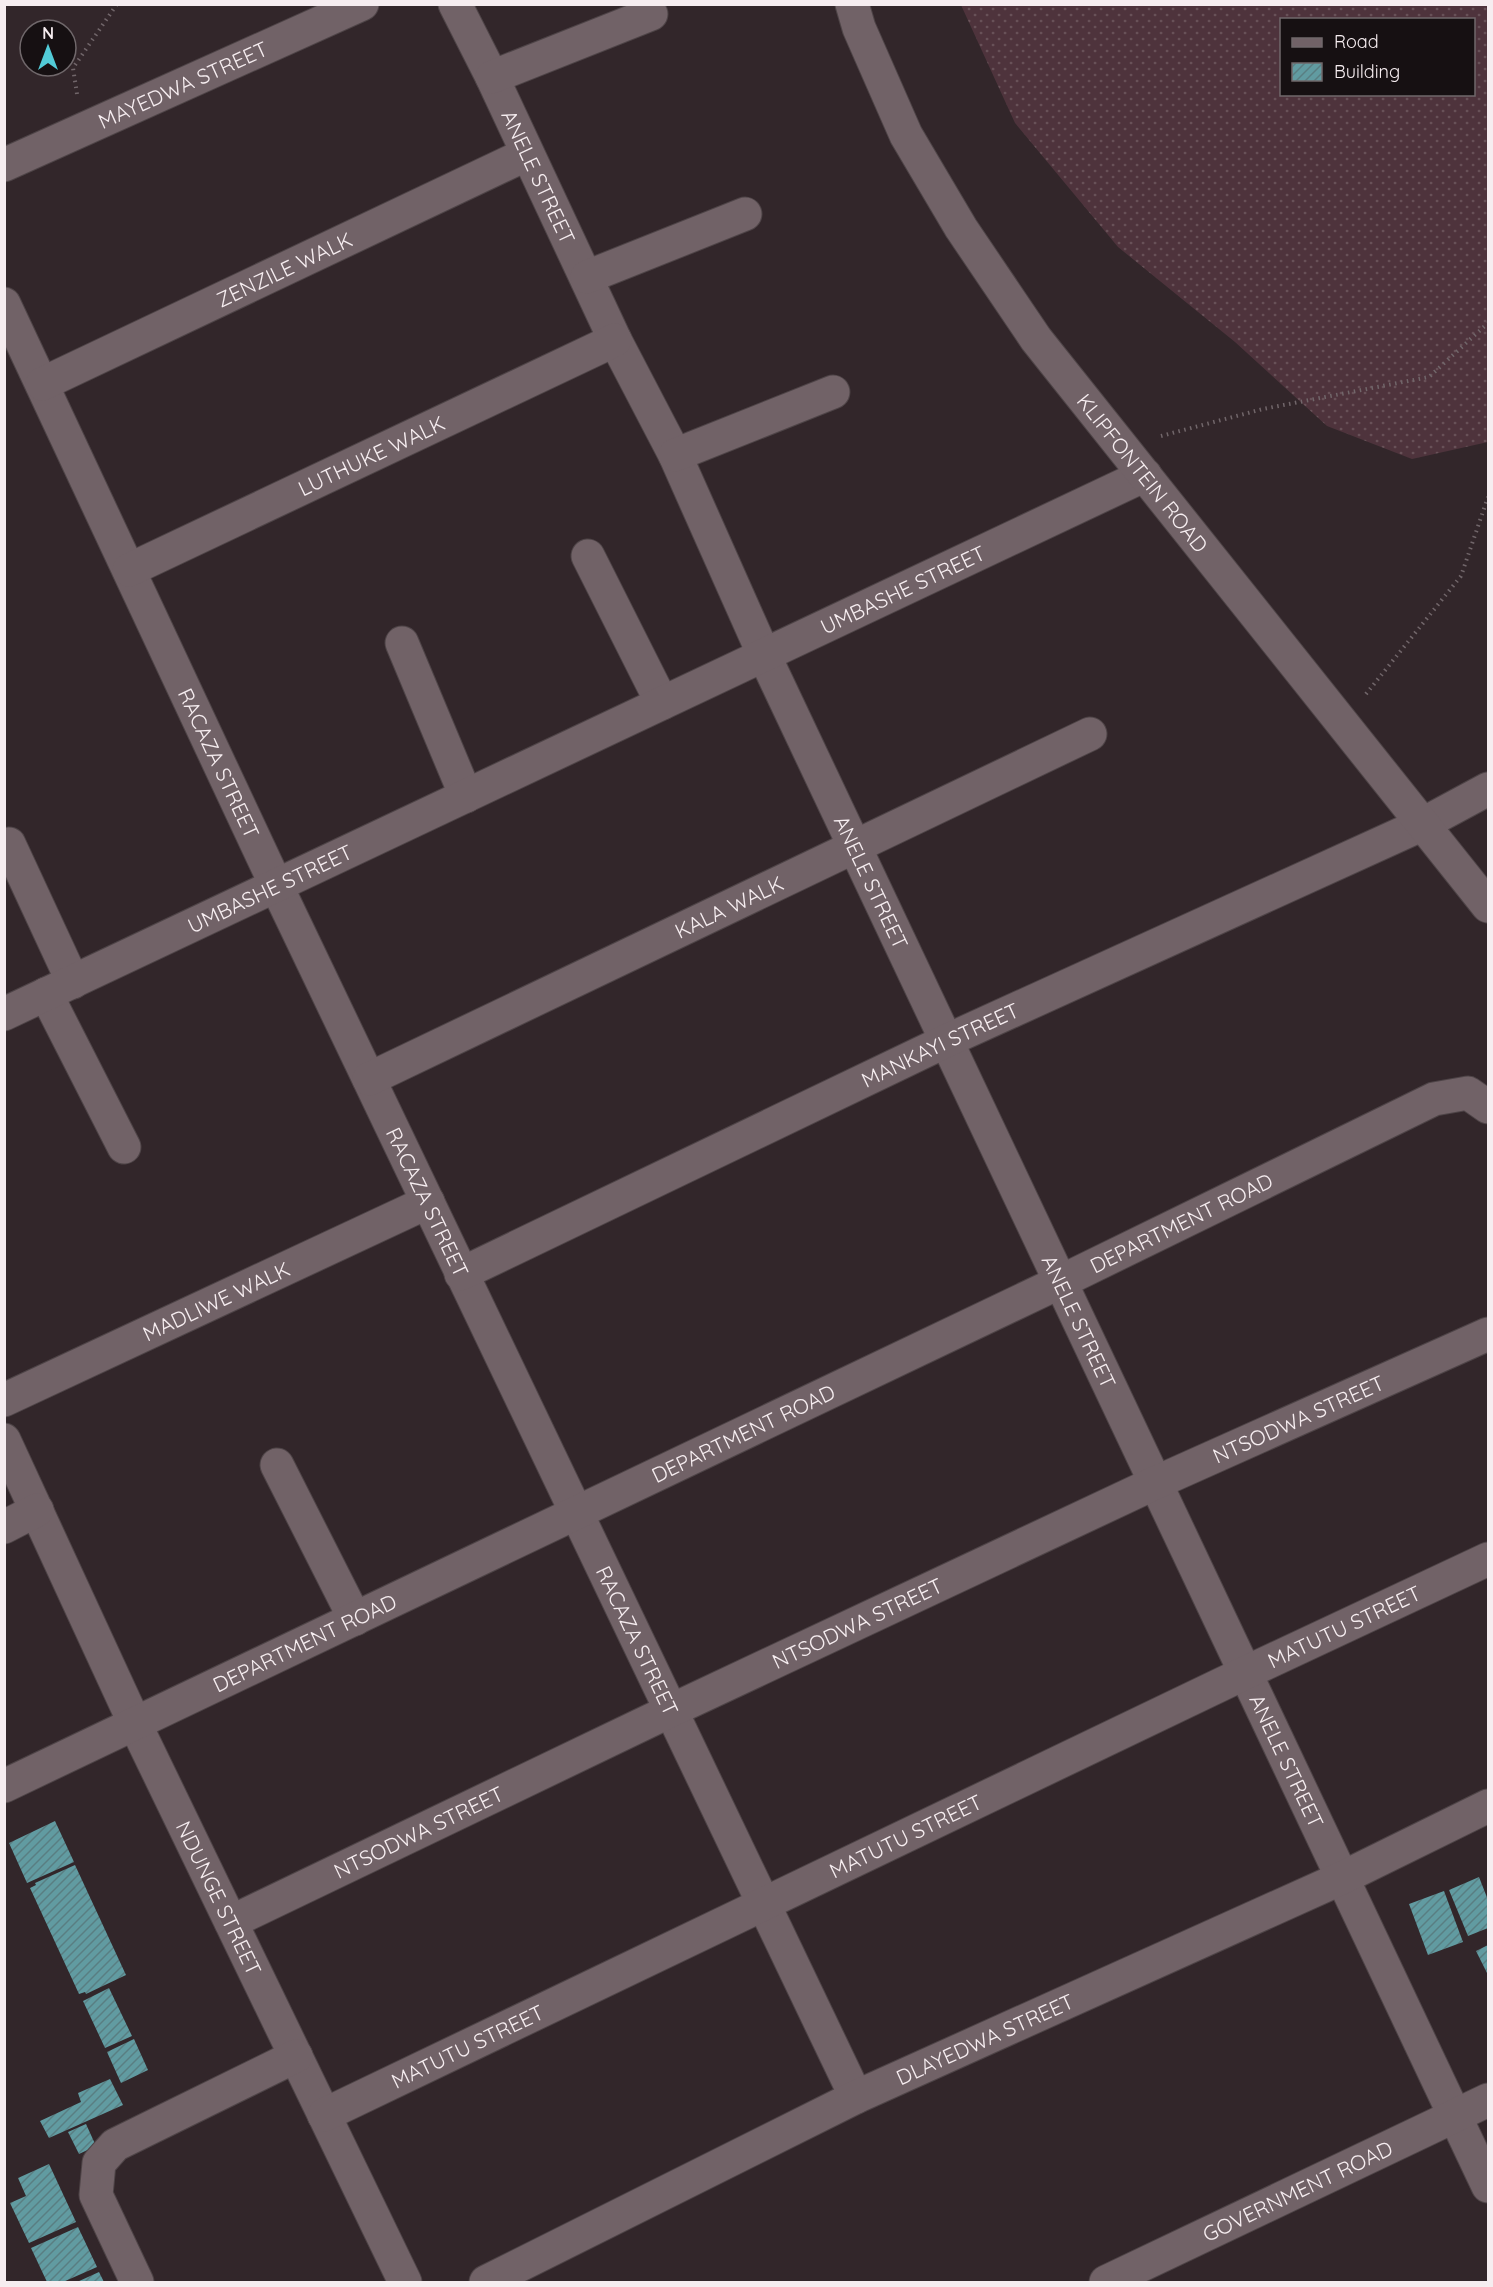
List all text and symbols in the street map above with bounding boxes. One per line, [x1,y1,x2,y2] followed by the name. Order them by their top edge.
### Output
[18,18,78,78] north arrow
[1280,18,1475,96] legend
[42,23,54,43] text: N
[1334,30,1379,53] text: Road
[94,35,272,134] street label: MAYEDWA STREET
[1334,60,1400,83] text: Building
[496,106,581,248] street label: ANELE STREET
[212,226,356,312] street label: ZENZILE WALK
[1072,388,1214,557] street label: KLIPFONTEIN ROAD
[294,410,449,501] street label: LUTHUKE WALK
[816,539,989,639] street label: UMBASHE STREET
[173,684,265,842] street label: RACAZA STREET
[829,811,914,953] street label: ANELE STREET
[183,838,356,938] street label: UMBASHE STREET
[670,870,787,944] street label: KALA WALK
[857,997,1023,1093] street label: MANKAYI STREET
[381,1123,475,1281] street label: RACAZA STREET
[1085,1167,1277,1278] street label: DEPARTMENT ROAD
[1036,1250,1122,1392] street label: ANELE STREET
[138,1256,294,1346] street label: MADLIWE WALK
[1208,1369,1388,1469] street label: NTSODWA STREET
[647,1378,839,1488] street label: DEPARTMENT ROAD
[591,1561,684,1720] street label: RACAZA STREET
[768,1572,947,1674] street label: NTSODWA STREET
[1263,1579,1425,1674] street label: MATUTU STREET
[209,1588,401,1697] street label: DEPARTMENT ROAD
[1244,1690,1330,1832] street label: ANELE STREET
[329,1780,508,1884] street label: NTSODWA STREET
[825,1788,986,1884] street label: MATUTU STREET
[171,1817,267,1979] street label: NDUNGE STREET
[892,1988,1078,2090] street label: DLAYEDWA STREET
[387,1999,548,2094] street label: MATUTU STREET
[1198,2134,1397,2247] street label: GOVERNMENT ROAD

